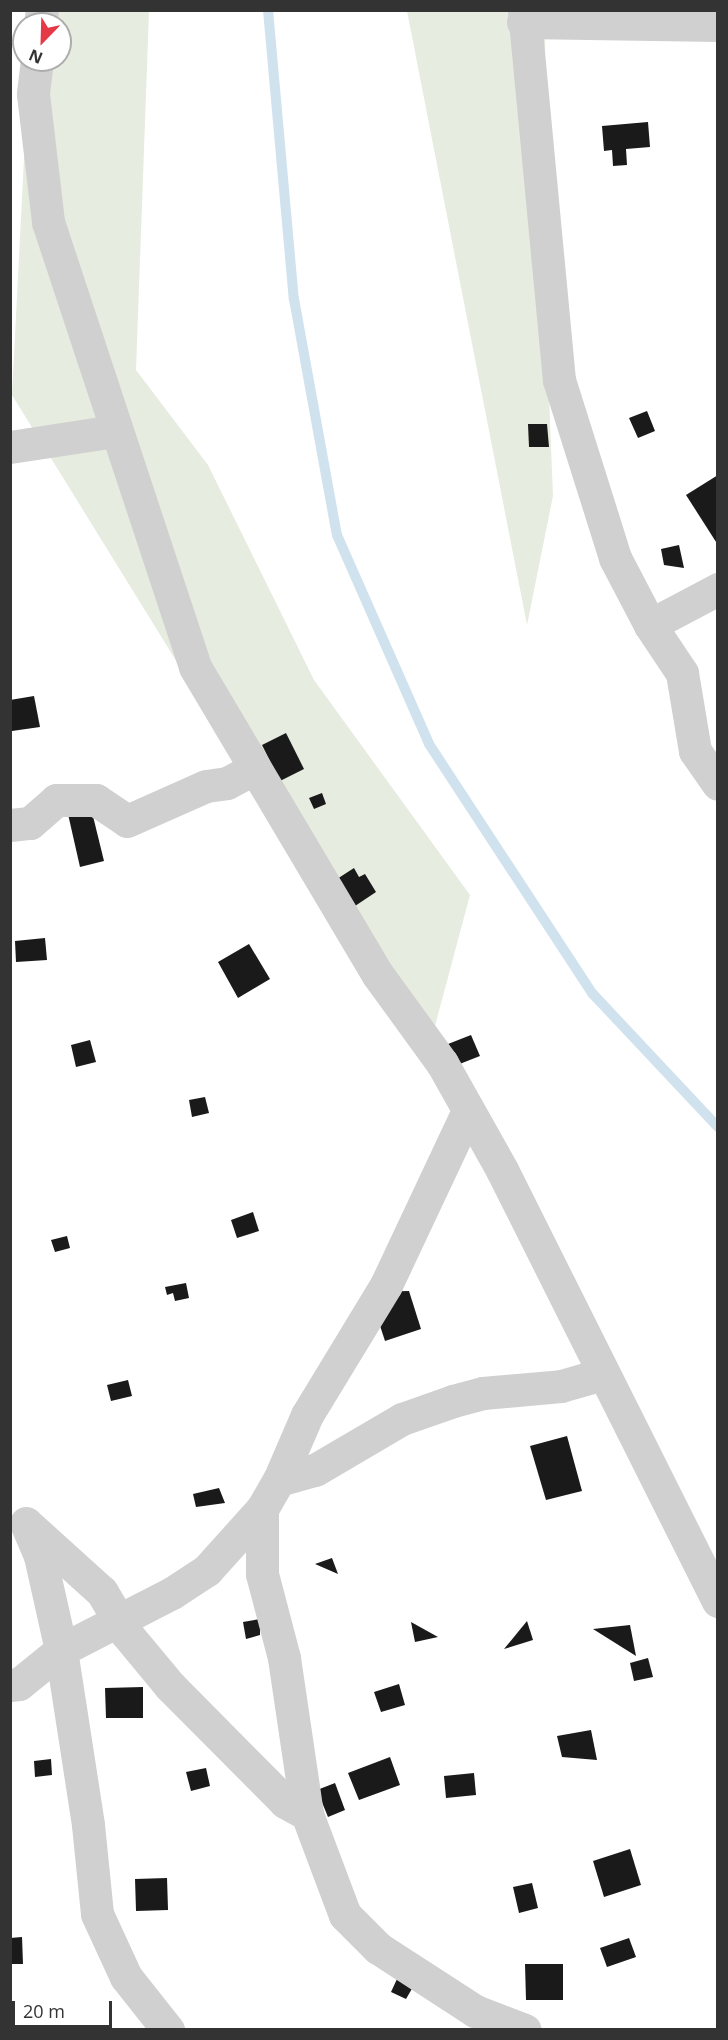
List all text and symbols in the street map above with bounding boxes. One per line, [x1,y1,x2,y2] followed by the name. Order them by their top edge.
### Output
[12,12,72,72] north arrow
[25,44,46,69] text: N
[15,1989,116,2027] scale bar
[23,1999,65,2023] text: 20 m

